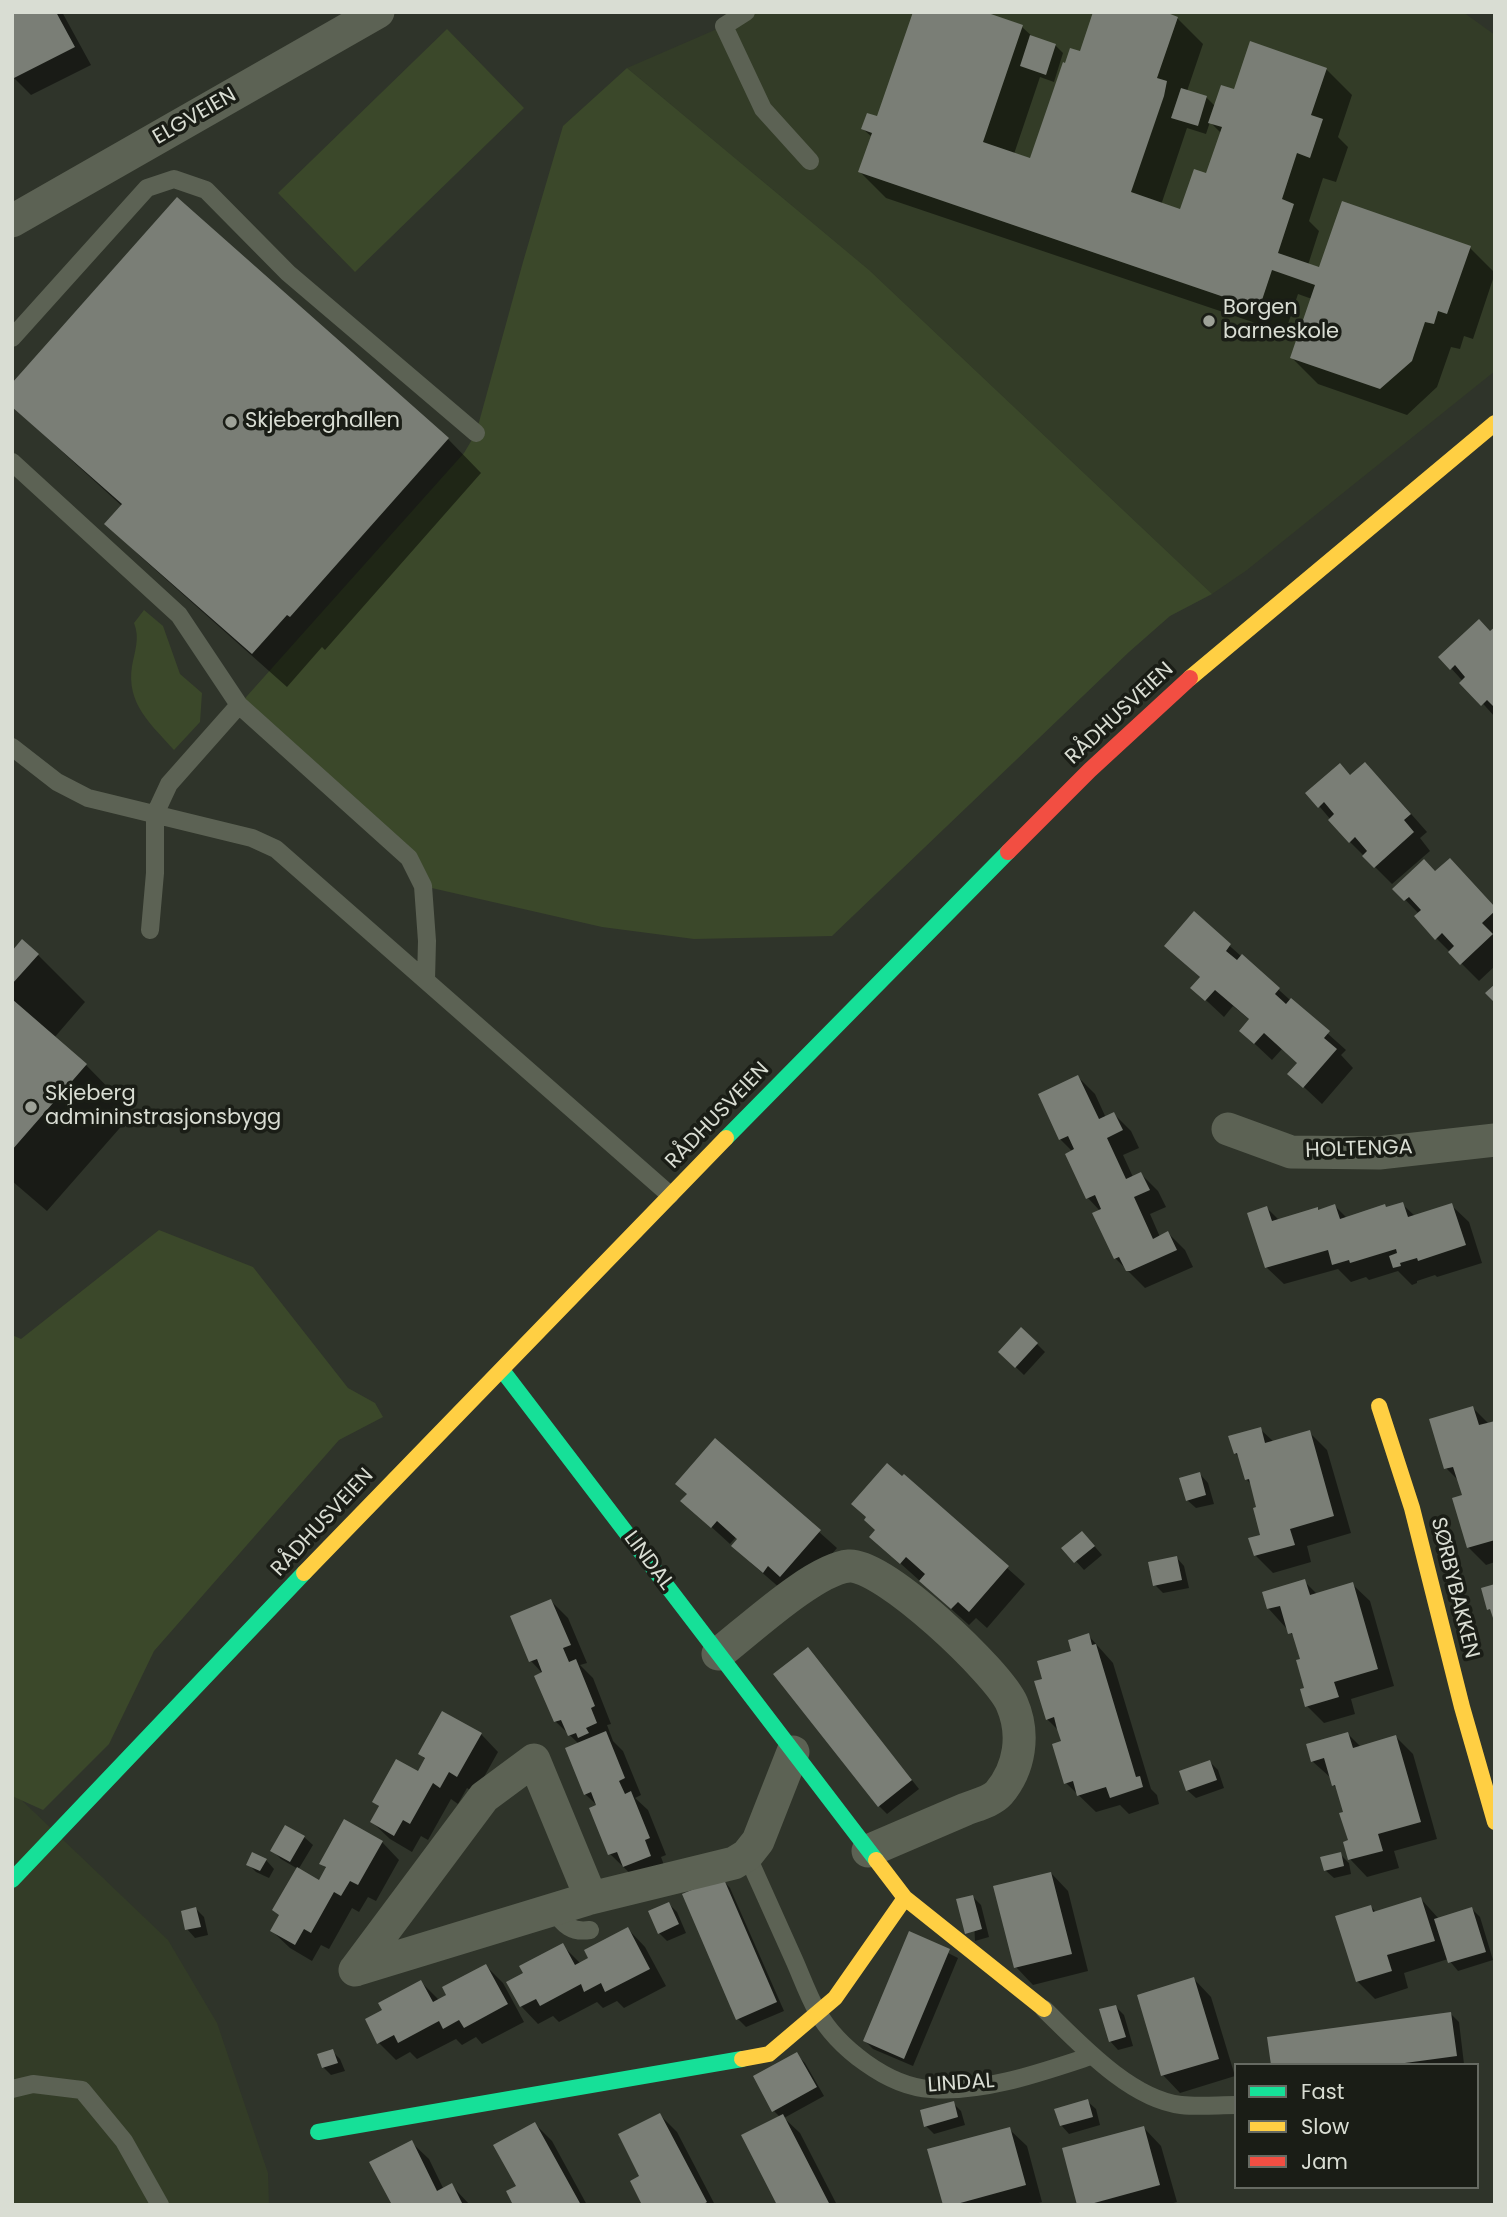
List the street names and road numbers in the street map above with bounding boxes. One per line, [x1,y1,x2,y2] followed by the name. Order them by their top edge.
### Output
[149,83,241,151] street label: ELGVEIEN
[1061,658,1179,770] street label: RÅDHUSVEIEN
[661,1057,775,1175] street label: RÅDHUSVEIEN
[1305,1136,1413,1164] street label: HOLTENGA
[267,1464,379,1582] street label: RÅDHUSVEIEN
[1424,1515,1484,1661] street label: SØRBYBAKKEN
[618,1527,678,1595] street label: LINDAL
[927,2069,995,2099] street label: LINDAL

